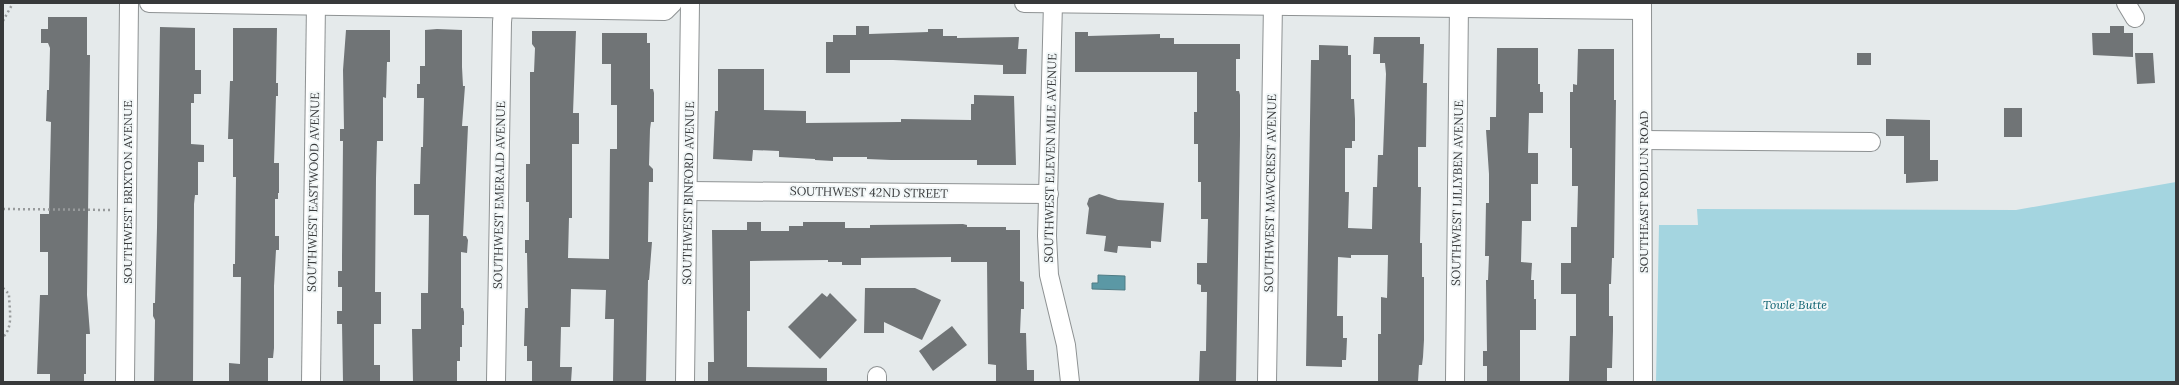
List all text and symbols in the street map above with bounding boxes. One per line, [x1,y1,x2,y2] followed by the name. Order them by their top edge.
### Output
[1041,53,1059,263] street label: SOUTHWEST ELEVEN MILE AVENUE
[304,92,322,292] street label: SOUTHWEST EASTWOOD AVENUE
[1261,94,1279,292] street label: SOUTHWEST MAWCREST AVENUE
[120,100,135,284] street label: SOUTHWEST BRIXTON AVENUE
[1448,100,1466,286] street label: SOUTHWEST LILLYBEN AVENUE
[490,101,508,289] street label: SOUTHWEST EMERALD AVENUE
[679,101,697,285] street label: SOUTHWEST BINFORD AVENUE
[1636,111,1651,273] street label: SOUTHEAST RODLUN ROAD
[790,183,949,201] street label: SOUTHWEST 42ND STREET
[1763,297,1827,312] park label: Towle Butte

